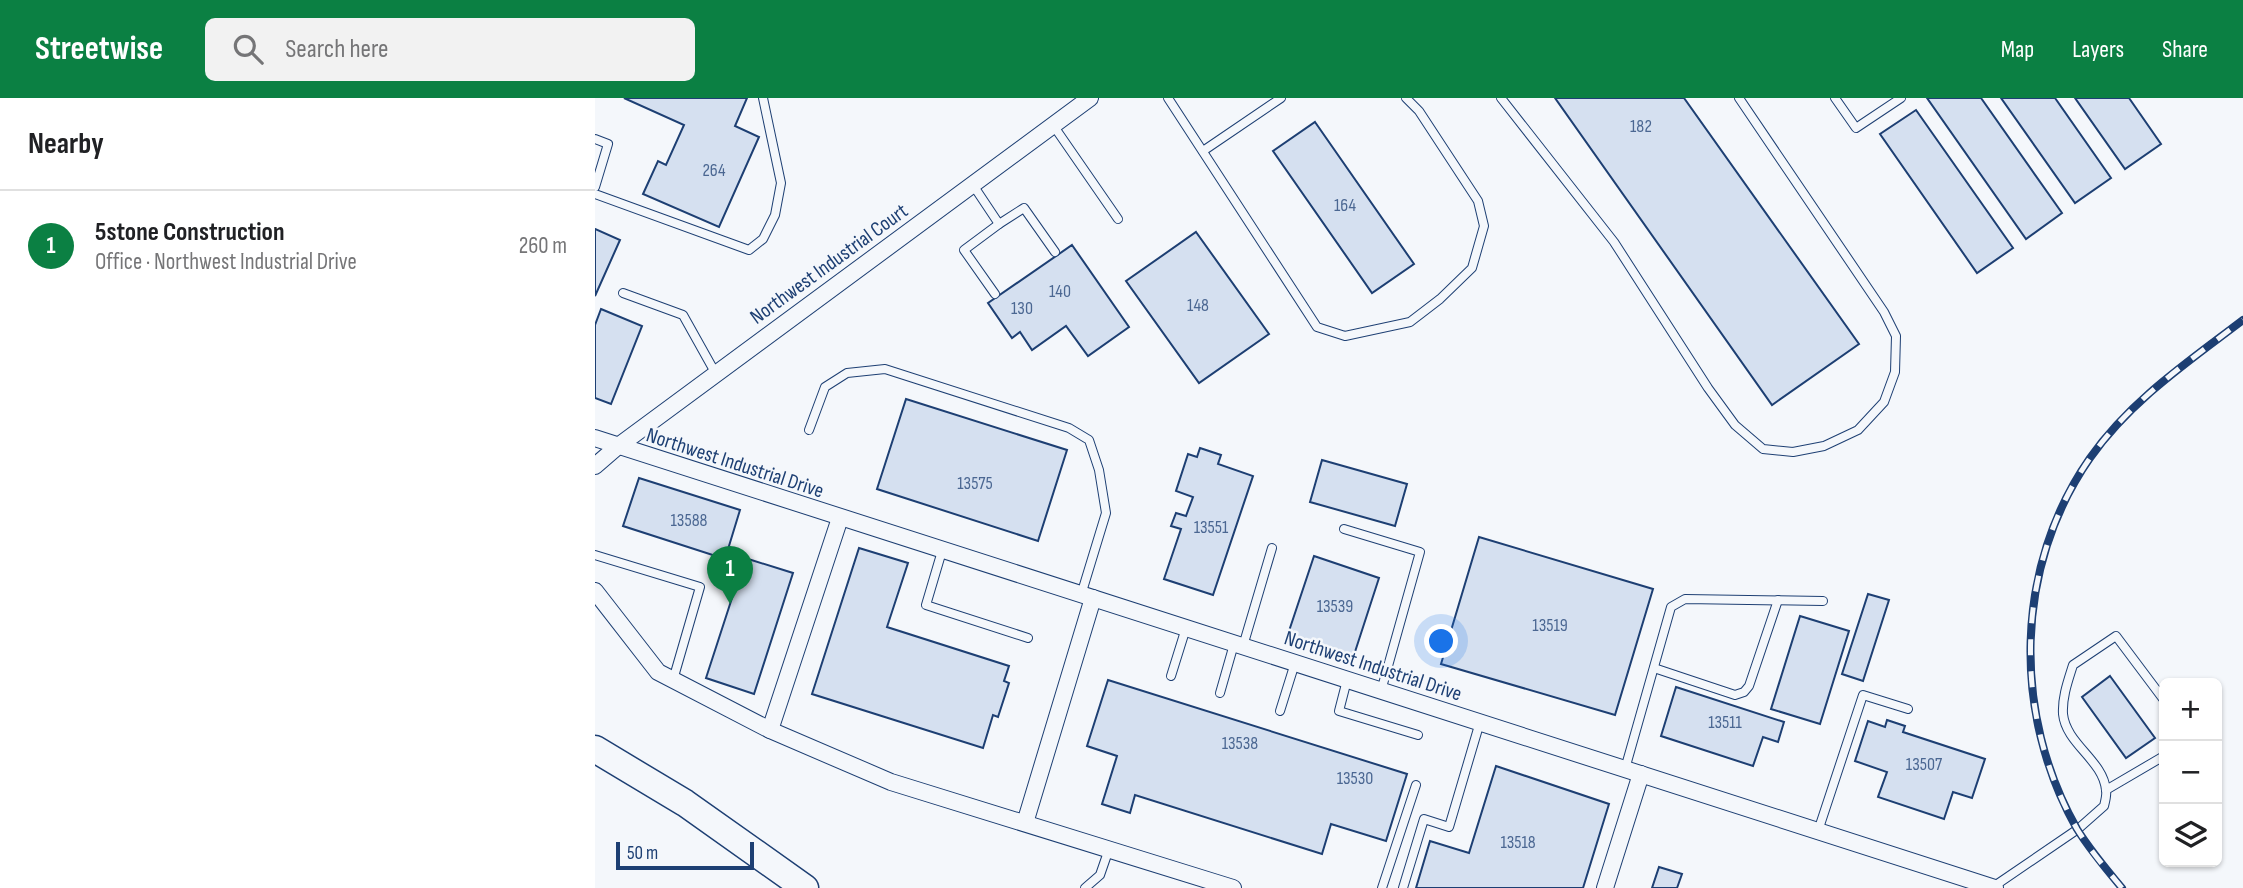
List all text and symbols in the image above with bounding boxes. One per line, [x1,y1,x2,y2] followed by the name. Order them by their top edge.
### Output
[205,18,695,81] search box
[35,29,163,69] text: Streetwise
[229,30,267,68] icon: search
[285,34,389,65] text: Search here
[2001,35,2034,64] text: Map
[2072,35,2124,64] text: Layers
[2162,35,2208,64] text: Share
[1630,116,1652,137] house number: 182
[28,126,104,162] text: Nearby
[702,160,726,181] house number: 264
[1334,195,1356,216] house number: 164
[745,198,913,330] street label: Northwest Industrial Court
[95,217,285,248] text: 5stone Construction
[46,232,56,260] text: 1
[519,232,567,260] text: 260 m
[95,248,357,276] text: Office · Northwest Industrial Drive
[1049,281,1071,302] house number: 140
[1187,295,1209,316] house number: 148
[1011,298,1033,319] house number: 130
[643,423,827,503] street label: Northwest Industrial Drive
[957,473,993,494] house number: 13575
[671,510,708,531] house number: 13588
[1194,517,1229,538] house number: 13551
[707,546,753,604] pin: 1
[1317,596,1353,617] house number: 13539
[1532,615,1568,636] house number: 13519
[1424,624,1458,658] your location
[1281,626,1465,706] street label: Northwest Industrial Drive
[2159,678,2222,867] map controls
[2159,678,2222,741] button: +
[1708,712,1743,733] house number: 13511
[1222,733,1258,754] house number: 13538
[2159,741,2222,804] button: −
[1906,754,1943,775] house number: 13507
[1337,768,1373,789] house number: 13530
[2159,804,2222,867] button: layers
[1500,832,1536,853] house number: 13518
[616,839,754,871] scale bar
[627,842,658,865] text: 50 m

